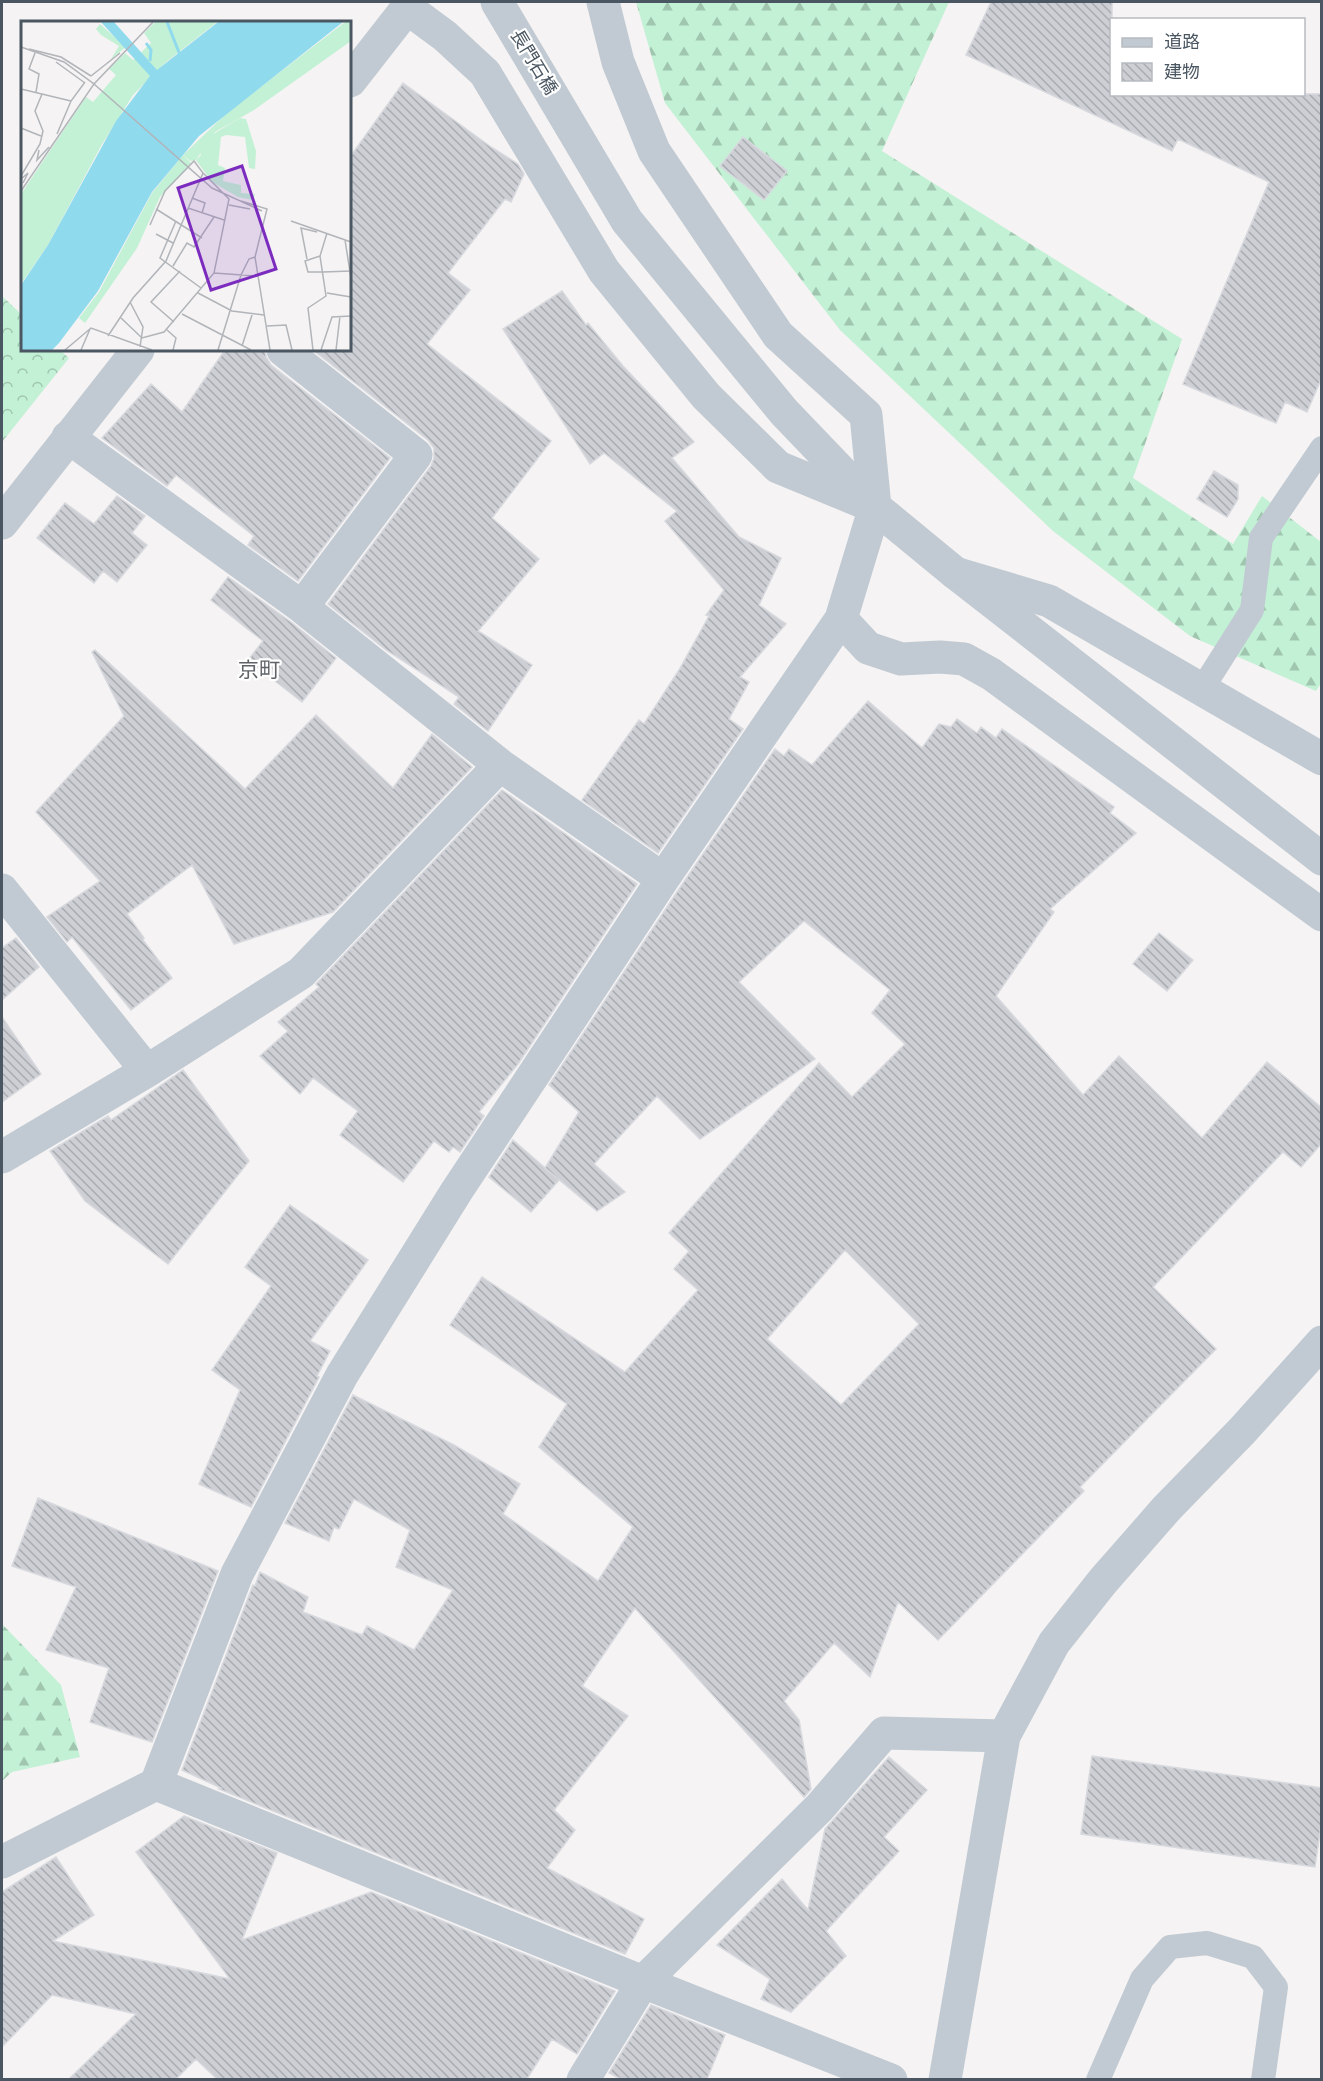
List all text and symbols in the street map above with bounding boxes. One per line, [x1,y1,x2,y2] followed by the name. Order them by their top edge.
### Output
[1110,18,1305,96] legend
[21,21,351,351] inset map
[506,25,562,99] street label: 長門石橋
[1164,31,1200,53] text: 道路
[1164,61,1200,83] text: 建物
[238,657,280,683] district label: 京町

